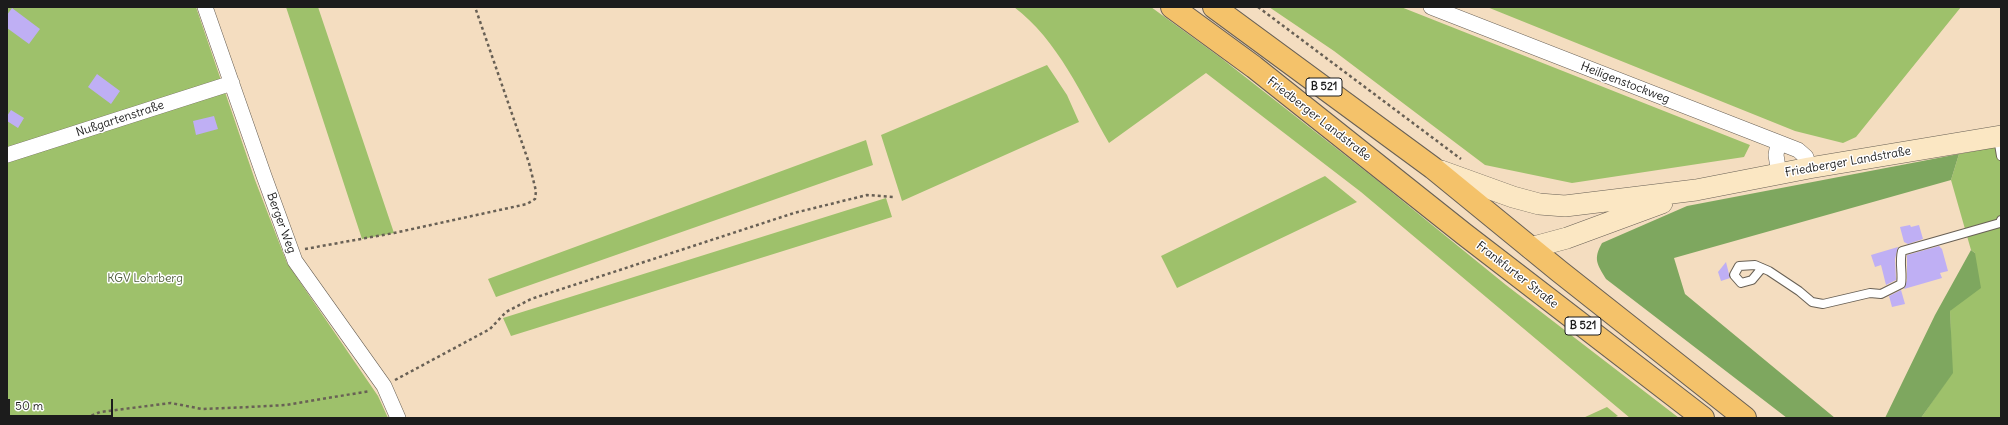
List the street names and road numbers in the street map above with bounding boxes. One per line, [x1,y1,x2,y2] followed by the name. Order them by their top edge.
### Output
[1578,59,1672,107] street label: Heiligenstockweg
[1264,74,1374,164] street label: Friedberger Landstraße
[1306,78,1342,96] road number: B 521
[74,98,166,140] street label: Nußgartenstraße
[1784,144,1912,180] street label: Friedberger Landstraße
[263,191,299,255] street label: Berger Weg
[1473,239,1561,311] street label: Frankfurter Straße
[1565,317,1601,335] road number: B 521

